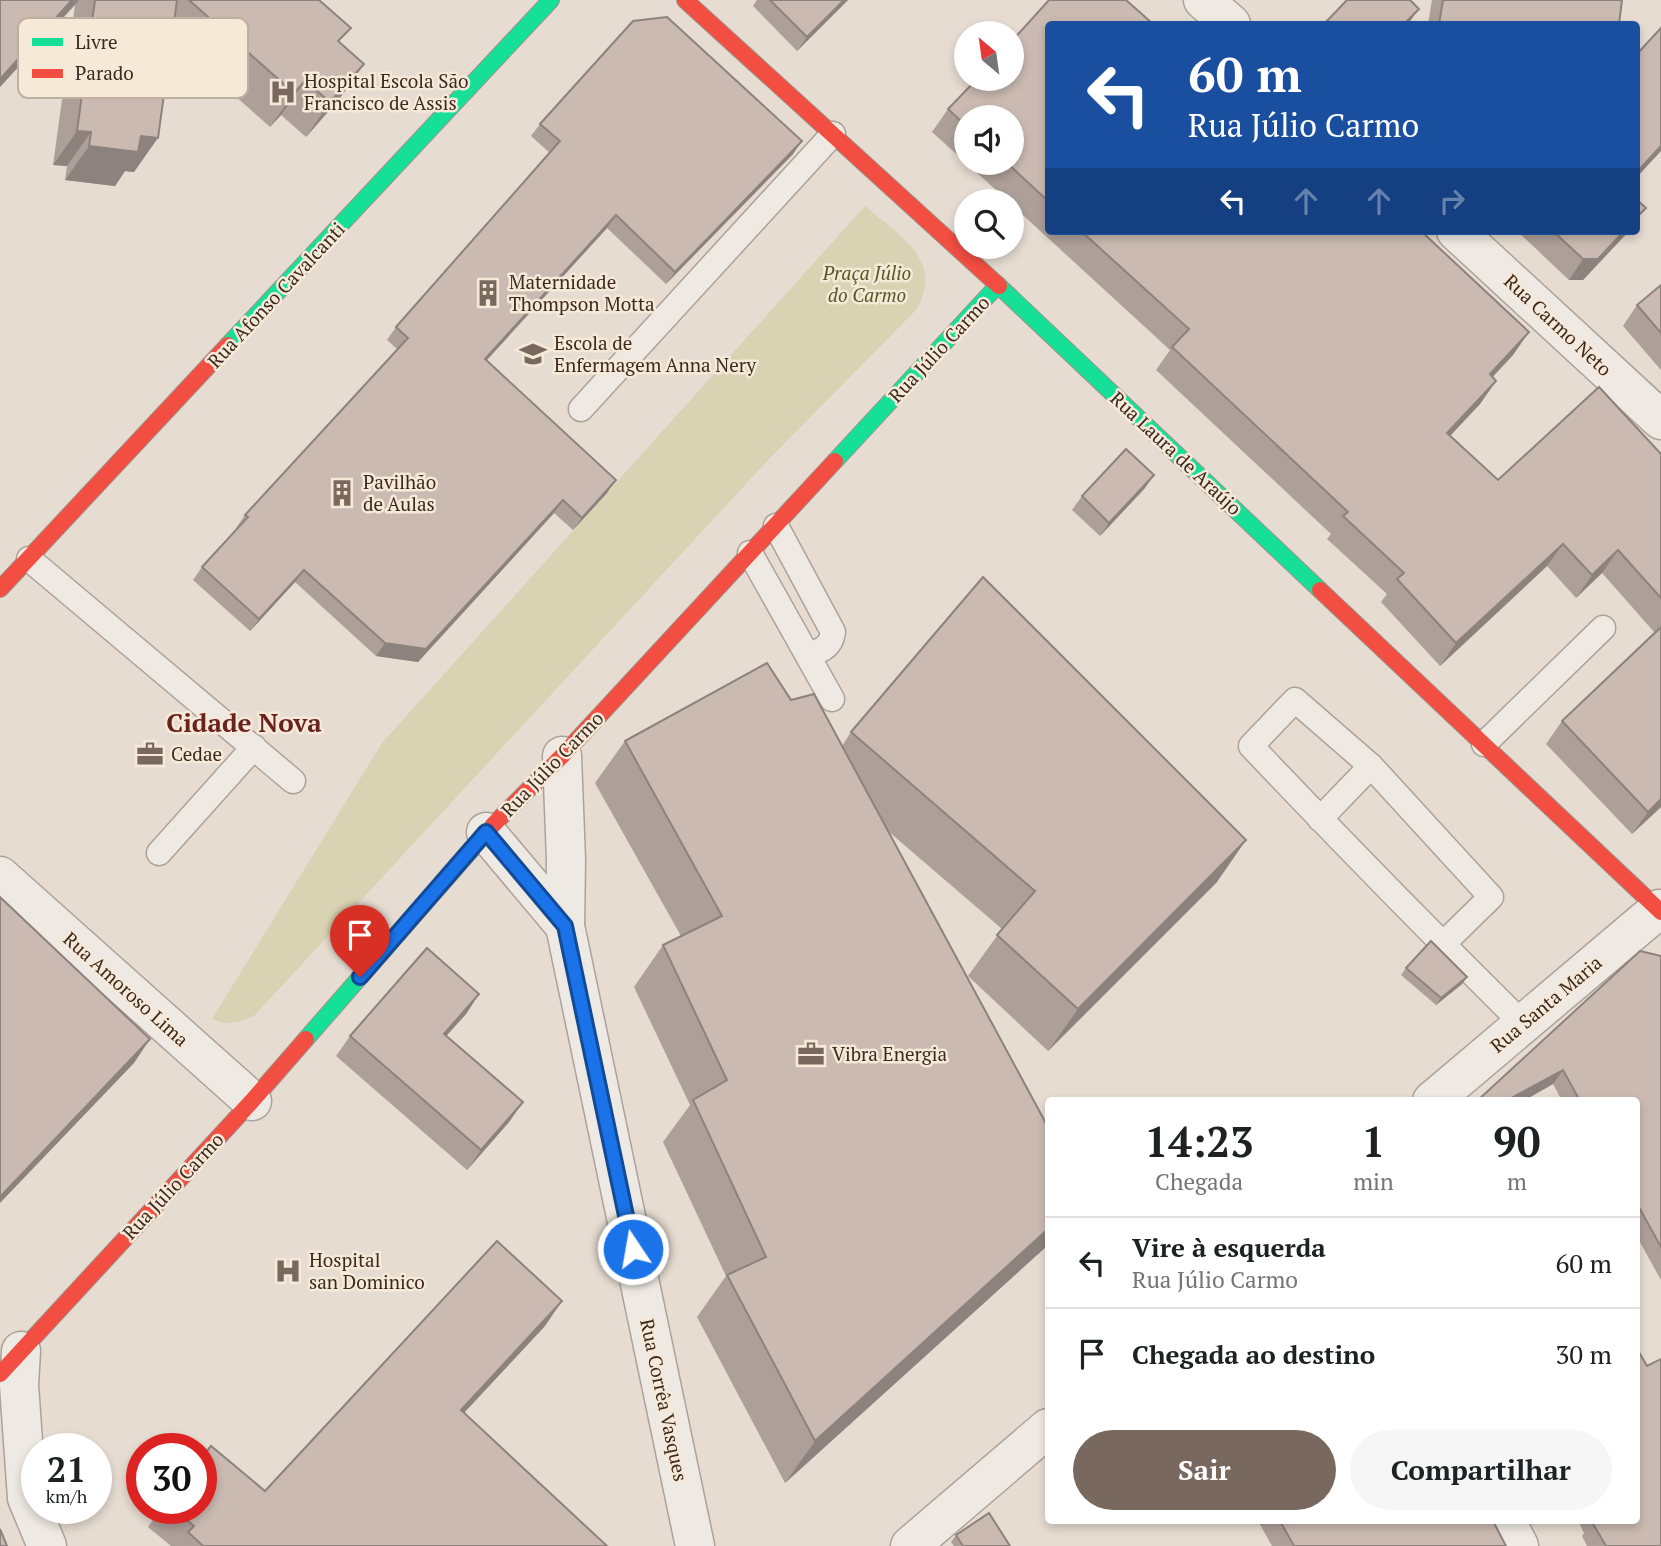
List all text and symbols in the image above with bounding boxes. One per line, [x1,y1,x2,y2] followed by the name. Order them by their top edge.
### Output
[18,18,248,98] legend
[954,21,1024,91] north arrow
[954,21,1024,259] map controls
[75,29,118,54] text: Livre
[1188,41,1302,106] text: 60 m
[1073,49,1164,140] icon: left
[75,60,134,85] text: Parado
[304,68,469,115] place label: Hospital Escola São Francisco de Assis
[268,77,298,107] hospital icon: Hospital Escola São Francisco de Assis
[1188,104,1419,146] text: Rua Júlio Carmo
[954,105,1024,175] button: sound
[1214,182,1252,220] icon: left
[1287,182,1325,220] icon: ahead
[1360,182,1398,220] icon: ahead
[1433,182,1471,220] icon: right
[954,189,1024,259] button: search
[202,217,350,373] street label: Rua Afonso Cavalcanti
[822,260,911,307] park label: Praça Júlio do Carmo
[1499,268,1618,381] street label: Rua Carmo Neto
[509,269,655,316] place label: Maternidade Thompson Motta
[473,278,503,308] building icon: Maternidade Thompson Motta
[883,290,995,407] street label: Rua Júlio Carmo
[554,330,756,377] place label: Escola de Enfermagem Anna Nery
[518,339,548,369] school or university icon: Escola de Enfermagem Anna Nery
[1105,385,1247,520] street label: Rua Laura de Araújo
[363,469,436,516] place label: Pavilhão de Aulas
[327,478,357,508] building icon: Pavilhão de Aulas
[166,705,322,739] district label: Cidade Nova
[495,706,608,822] street label: Rua Júlio Carmo
[135,739,165,769] office icon: Cedae
[171,741,222,766] place label: Cedae
[330,905,390,977] pin
[341,916,379,954] icon: arrive
[59,926,194,1052] street label: Rua Amoroso Lima
[1485,949,1607,1058] street label: Rua Santa Maria
[796,1039,826,1069] office icon: Vibra Energia
[832,1041,947,1066] place label: Vibra Energia
[1144,1113,1254,1169] text: 14:23
[1362,1113,1385,1169] text: 1
[1493,1113,1541,1169] text: 90
[117,1127,229,1244] street label: Rua Júlio Carmo
[1155,1166,1243,1197] text: Chegada
[1353,1166,1394,1197] text: min
[1507,1166,1527,1197] text: m
[596,1212,670,1286] position arrow
[1132,1230,1326,1264] text: Vire à esquerda
[1073,1244,1111,1282] icon: left
[1556,1246,1612,1280] text: 60 m
[309,1247,425,1294] place label: Hospital san Dominico
[273,1256,303,1286] hospital icon: Hospital san Dominico
[1132,1264,1298,1295] text: Rua Júlio Carmo
[635,1316,694,1484] street label: Rua Corrêa Vasques
[1073,1335,1111,1373] icon: arrive
[1132,1337,1375,1371] text: Chegada ao destino
[1556,1337,1612,1371] text: 30 m
[1073,1430,1336,1510] button: Sair
[1350,1430,1612,1510] button: Compartilhar
[126,1433,217,1524] speed limit sign: 30
[47,1446,86,1492] text: 21
[46,1484,87,1508] text: km/h

